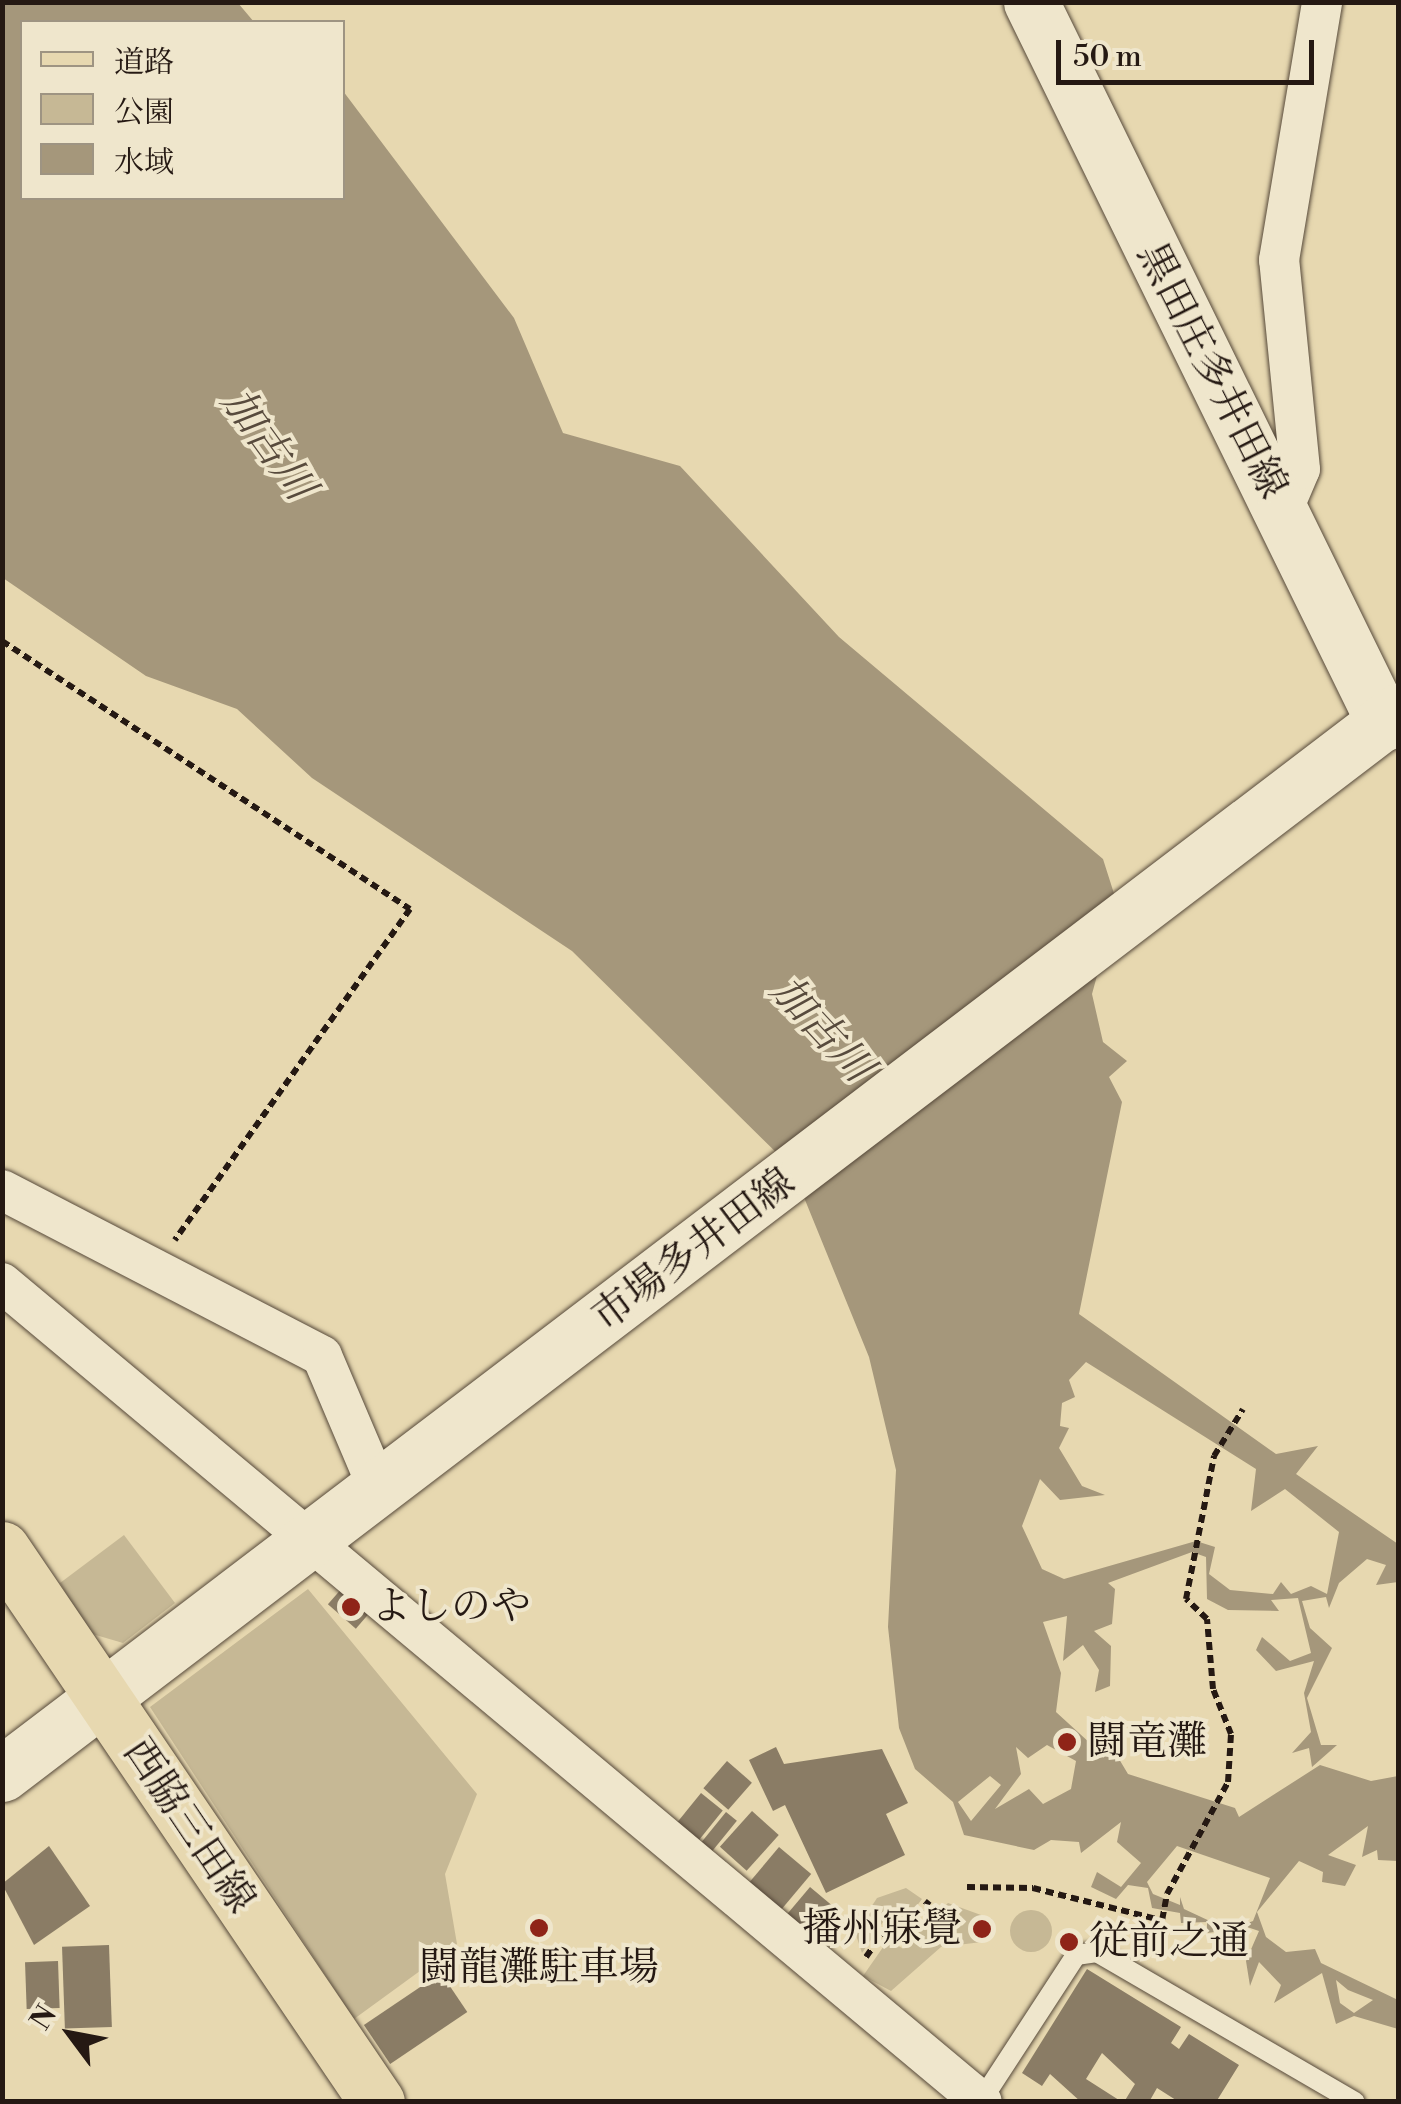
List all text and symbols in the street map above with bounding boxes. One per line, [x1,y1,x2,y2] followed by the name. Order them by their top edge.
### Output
[20,20,345,200] legend
[1061,20,1318,82] scale bar
[1073,38,1142,76] text: 50 m
[114,44,174,82] text: 道路
[114,94,174,132] text: 公園
[114,144,174,182] text: 水域
[1127,235,1297,507] street label: 黒田庄多井田線
[210,379,324,511] water label: 加古川
[760,967,882,1093] water label: 加古川
[584,1159,804,1341] street label: 市場多井田線
[371,1583,531,1631] place label: よしのや
[340,1596,362,1618] marker: よしのや
[1087,1718,1207,1766] place label: 闘竜灘
[113,1730,265,1922] street label: 西脇三田線
[1056,1731,1078,1753] marker: 闘竜灘
[802,1905,962,1953] place label: 播州寐覺
[528,1917,550,1939] marker: 闘龍灘駐車場
[971,1918,993,1940] marker: 播州寐覺
[1089,1918,1249,1966] place label: 従前之通
[1058,1931,1080,1953] marker: 従前之通
[419,1944,659,1992] place label: 闘龍灘駐車場
[20,1984,120,2084] north arrow
[23,1999,65,2037] text: N

